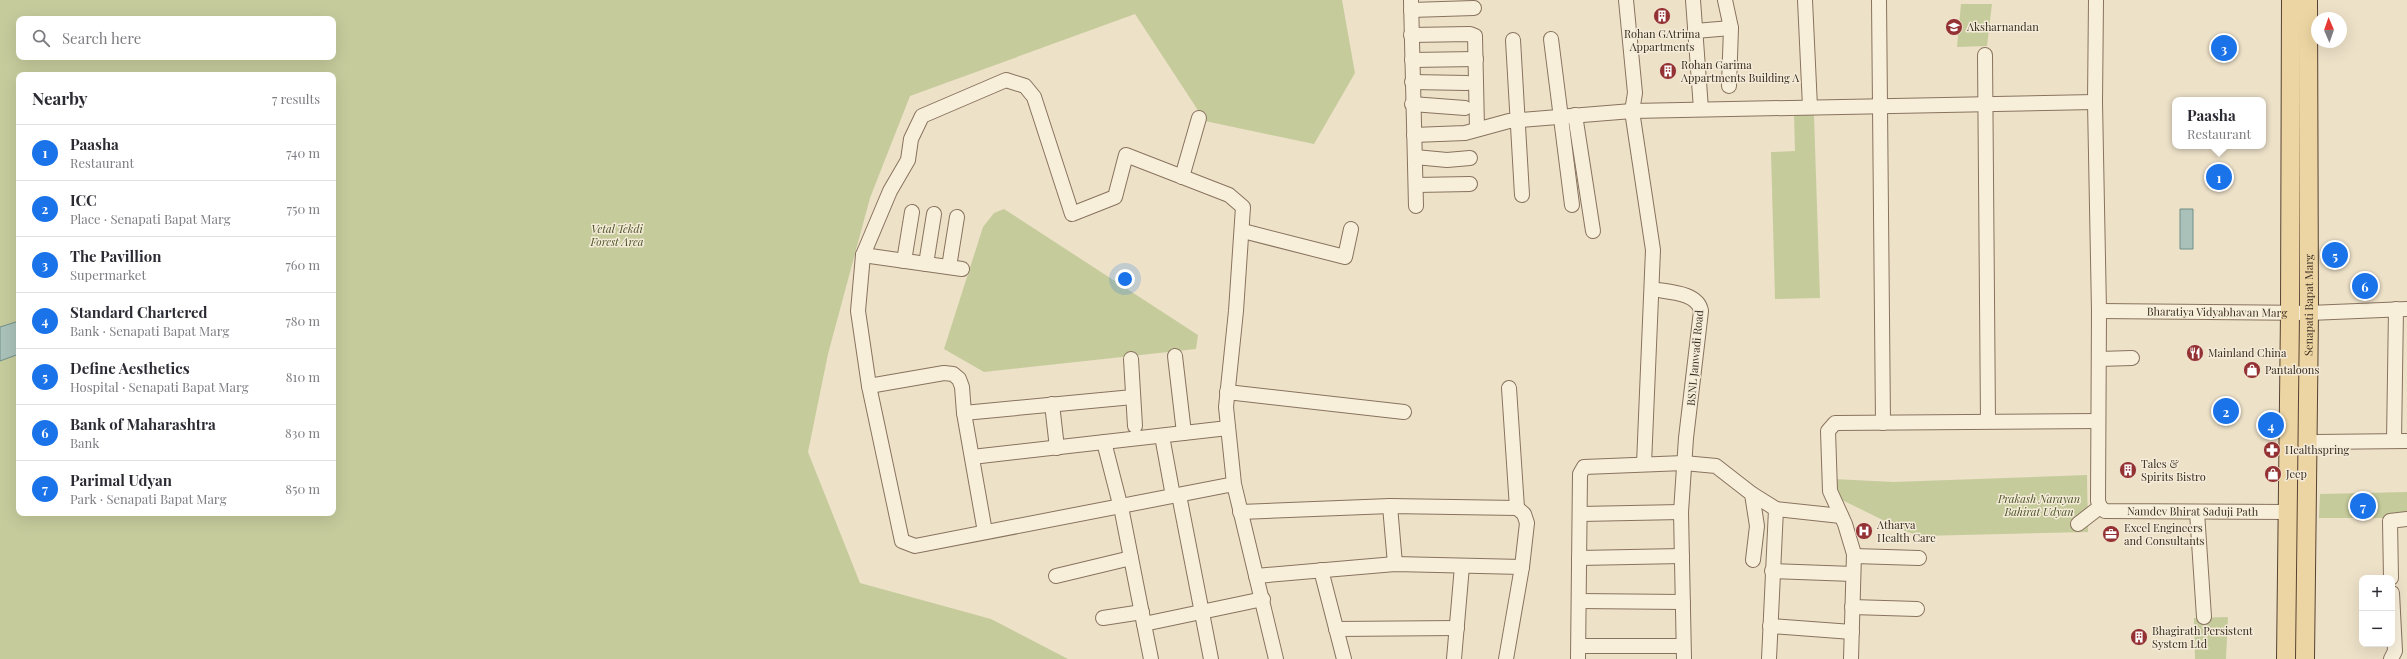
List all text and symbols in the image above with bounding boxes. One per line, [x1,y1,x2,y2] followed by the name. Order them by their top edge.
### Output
[1652,6,1672,26] building icon: Rohan GAtrima Appartments
[2311,12,2347,48] north arrow
[16,16,336,60] search box
[1944,17,1964,37] school or university icon: Aksharnandan
[1966,19,2039,34] place label: Aksharnandan
[1624,26,1701,54] place label: Rohan GAtrima Appartments
[30,27,52,49] icon: search
[62,28,141,48] text: Search here
[2211,33,2237,63] pin: 3
[1680,57,1799,85] place label: Rohan Garima Appartments Building A
[1658,61,1678,81] building icon: Rohan Garima Appartments Building A
[32,87,87,109] text: Nearby
[272,90,320,107] text: 7 results
[2172,97,2266,149] popup
[2187,105,2236,125] text: Paasha
[2187,125,2251,142] text: Restaurant
[70,134,119,154] text: Paasha
[43,144,47,161] text: 1
[286,144,320,161] text: 740 m
[70,154,134,171] text: Restaurant
[2206,162,2232,192] pin: 1
[70,190,97,210] text: ICC
[42,200,48,217] text: 2
[287,200,320,217] text: 750 m
[70,210,231,227] text: Place · Senapati Bapat Marg
[590,221,644,249] park label: Vetal Tekdi Forest Area
[2322,240,2348,270] pin: 5
[70,246,161,266] text: The Pavillion
[2301,254,2316,356] street label: Senapati Bapat Marg
[42,256,48,273] text: 3
[285,256,320,273] text: 760 m
[70,266,146,283] text: Supermarket
[1115,269,1135,289] your location
[2352,271,2378,301] pin: 6
[70,302,208,322] text: Standard Chartered
[2147,303,2288,320] street label: Bharatiya Vidyabhavan Marg
[1683,309,1706,407] street label: BSNL Janwadi Road
[42,312,48,329] text: 4
[285,312,320,329] text: 780 m
[70,322,229,339] text: Bank · Senapati Bapat Marg
[2185,343,2205,363] restaurant icon: Mainland China
[2208,345,2287,360] place label: Mainland China
[70,358,190,378] text: Define Aesthetics
[2242,360,2262,380] shop icon: Pantaloons
[2265,362,2319,377] place label: Pantaloons
[42,368,48,385] text: 5
[286,368,320,385] text: 810 m
[70,378,249,395] text: Hospital · Senapati Bapat Marg
[2213,396,2239,426] pin: 2
[2258,410,2284,440] pin: 4
[70,414,216,434] text: Bank of Maharashtra
[41,424,49,441] text: 6
[285,424,320,441] text: 830 m
[70,434,99,451] text: Bank
[2262,440,2282,460] pharmacy icon: Healthspring
[2285,442,2350,457] place label: Healthspring
[2141,456,2206,484] place label: Tales & Spirits Bistro
[2118,460,2138,480] building icon: Tales & Spirits Bistro
[2263,464,2283,484] shop icon: Jeep
[2285,466,2307,481] place label: Jeep
[70,470,172,490] text: Parimal Udyan
[42,480,48,497] text: 7
[285,480,320,497] text: 850 m
[70,490,227,507] text: Park · Senapati Bapat Marg
[1997,491,2080,519] park label: Prakash Narayan Bahirat Udyan
[2350,491,2376,521] pin: 7
[2127,503,2259,519] street label: Namdev Bhirat Saduji Path
[1876,517,1936,545] place label: Atharva Health Care
[2124,520,2205,548] place label: Excel Engineers and Consultants
[1854,521,1874,541] hospital icon: Atharva Health Care
[2101,524,2121,544] office icon: Excel Engineers and Consultants
[2359,575,2395,647] map controls
[2359,575,2395,611] button: +
[2359,611,2395,647] button: −
[2152,623,2253,651] place label: Bhagirath Persistent System Ltd
[2129,627,2149,647] building icon: Bhagirath Persistent System Ltd

